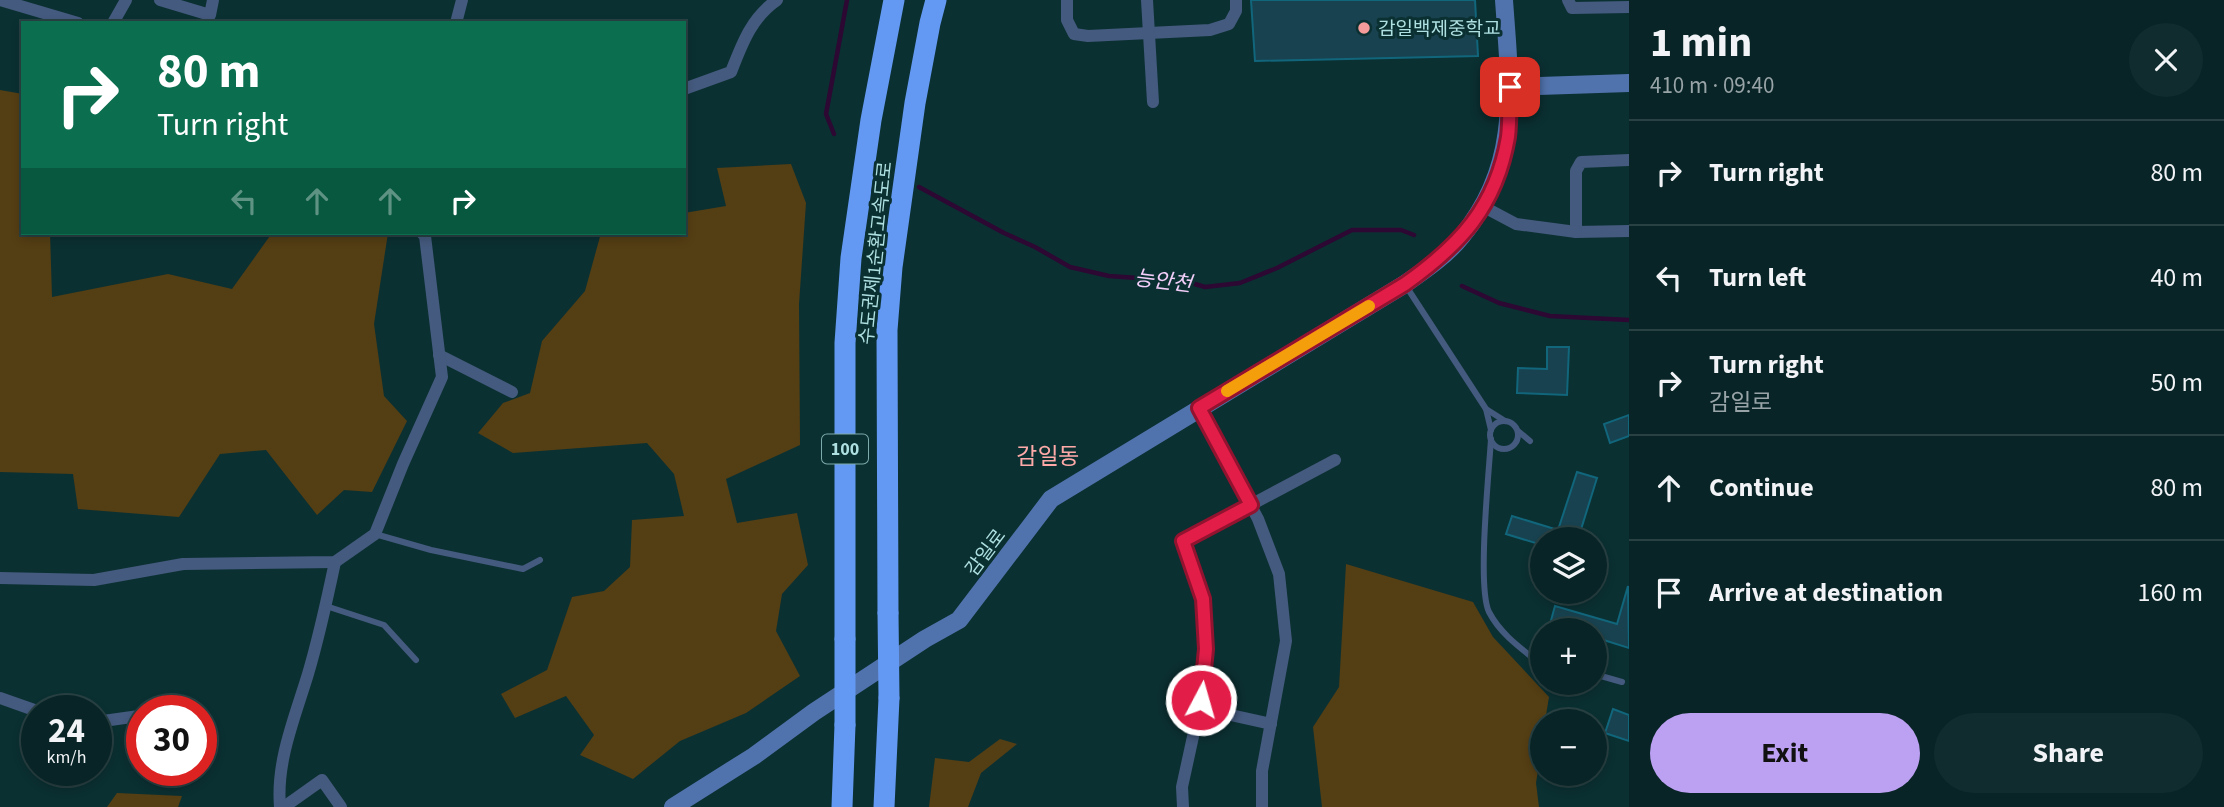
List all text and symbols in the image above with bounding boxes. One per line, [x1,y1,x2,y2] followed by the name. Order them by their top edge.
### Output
[1650,13,1752,73] text: 1 min
[1378,16,1500,43] place label: 감일백제중학교
[1356,20,1372,36] marker: 감일백제중학교
[2129,23,2203,97] button: close
[157,37,261,107] text: 80 m
[42,49,133,140] icon: right
[1480,57,1540,117] pin
[1491,68,1529,106] icon: arrive
[1650,69,1774,102] text: 410 m · 09:40
[157,102,288,148] text: Turn right
[1650,154,1688,192] icon: right
[1709,154,1824,191] text: Turn right
[2150,154,2203,191] text: 80 m
[853,160,900,346] street label: 수도권제1순환고속도로
[225,182,263,220] icon: left
[298,182,336,220] icon: ahead
[371,182,409,220] icon: ahead
[444,182,482,220] icon: right
[1650,259,1688,297] icon: left
[1709,259,1806,296] text: Turn left
[2150,259,2203,296] text: 40 m
[1132,263,1196,300] water label: 능안천
[1709,346,1824,383] text: Turn right
[1650,364,1688,402] icon: right
[2150,364,2203,401] text: 50 m
[1709,386,1772,419] text: 감일로
[822,434,868,463] road number: 100
[1016,440,1080,473] district label: 감일동
[1650,469,1688,507] icon: ahead
[1709,469,1814,506] text: Continue
[2150,469,2203,506] text: 80 m
[960,524,1013,582] street label: 감일로
[1530,527,1607,786] map controls
[1530,527,1607,604] button: layers
[1650,574,1688,612] icon: arrive
[1709,574,1943,611] text: Arrive at destination
[2137,574,2203,611] text: 160 m
[1530,618,1607,695] button: +
[1164,663,1238,737] position arrow
[126,695,217,786] speed limit sign: 30
[48,706,85,756] text: 24
[1530,709,1607,786] button: −
[1650,713,1920,793] button: Exit
[1934,713,2203,793] button: Share
[47,745,86,770] text: km/h

